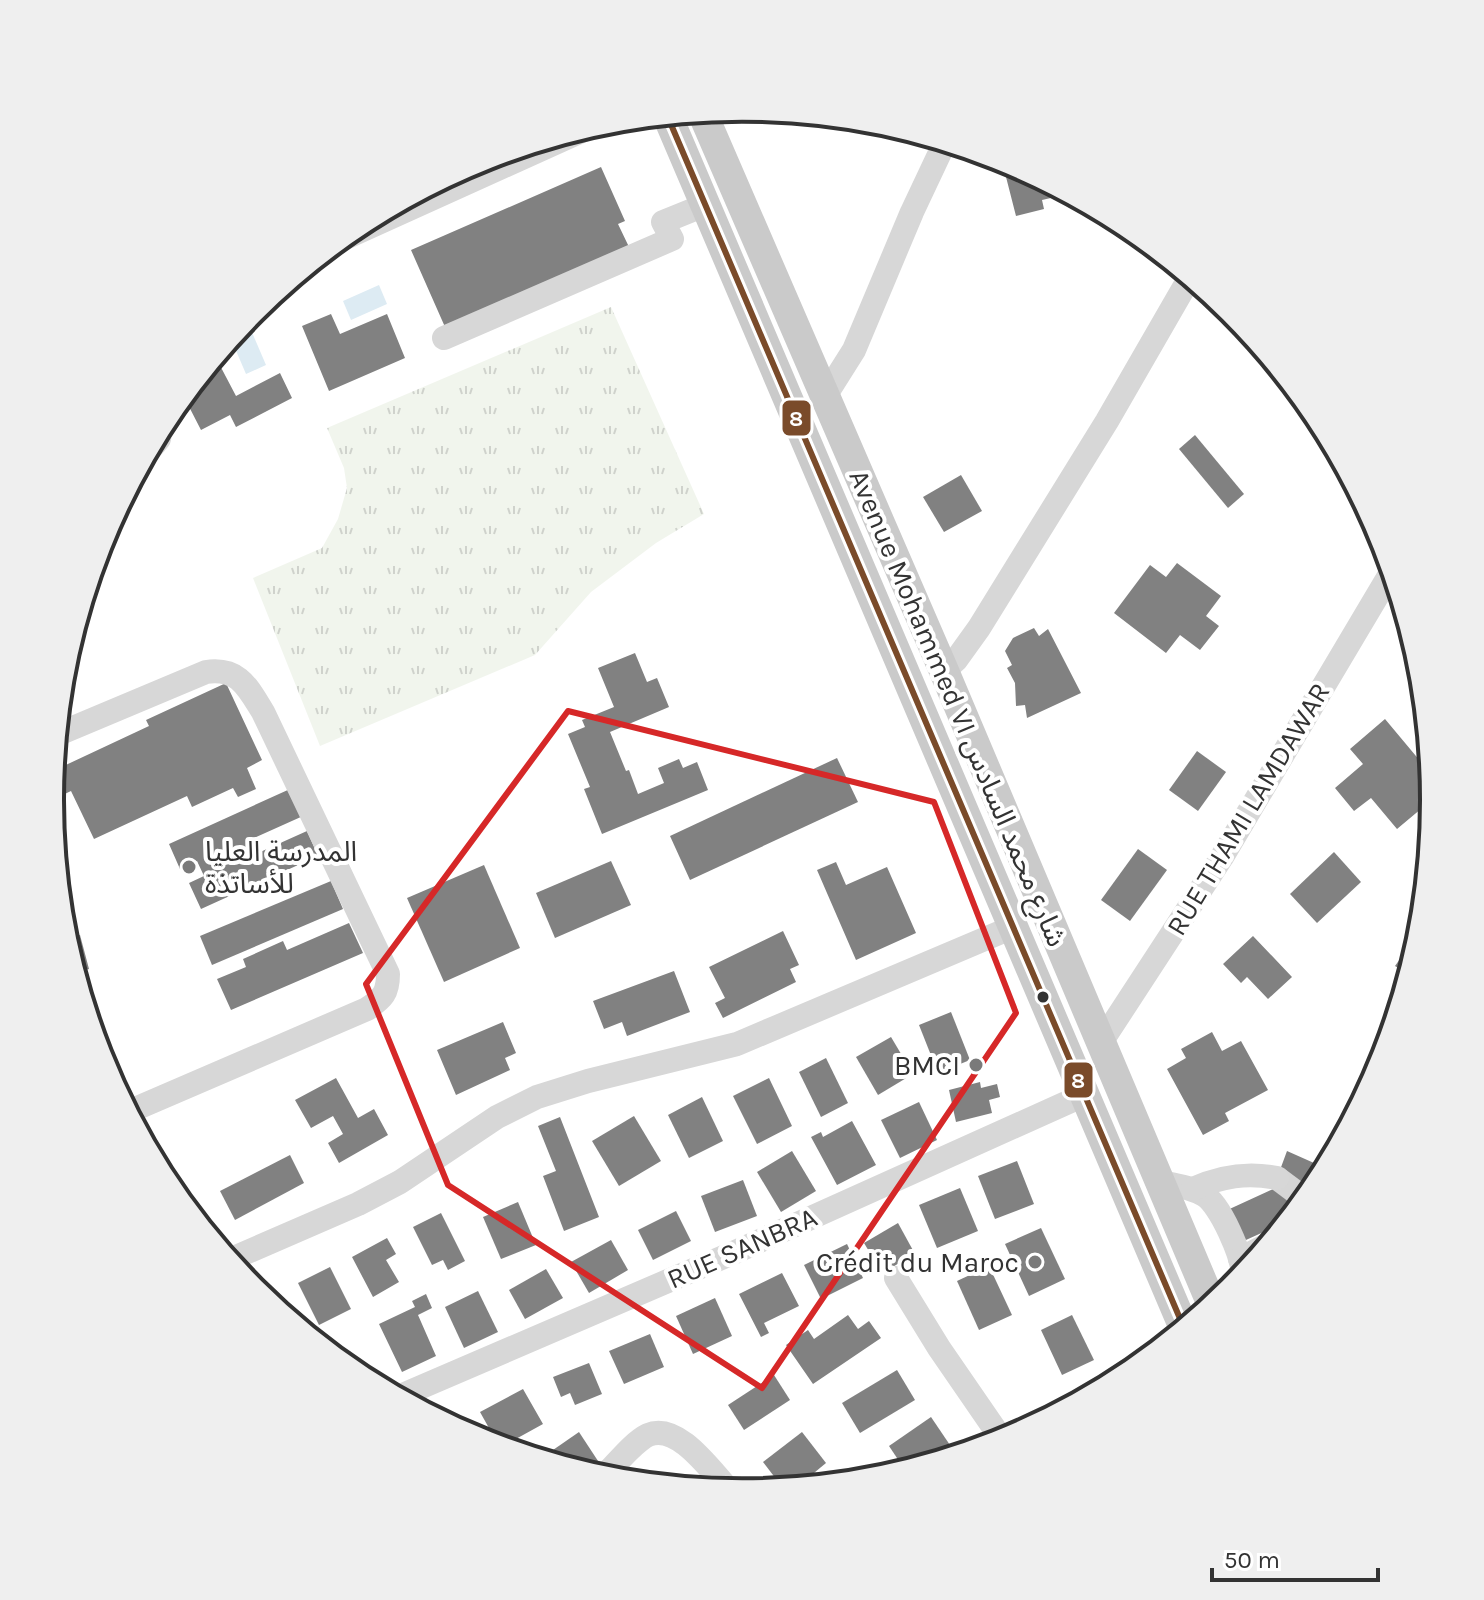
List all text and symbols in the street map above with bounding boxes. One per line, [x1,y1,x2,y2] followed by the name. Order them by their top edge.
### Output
[781,399,812,437] line badge: 8
[789,406,803,432] text: 8
[839,465,1074,953] street label: Avenue Mohammed VI شارع محمد السادس
[1159,677,1337,941] street label: RUE THAMI LAMDAWAR
[205,835,357,900] place label: المدرسة العليا للأساتذة
[180,858,198,876] marker: المدرسة العليا للأساتذة
[1035,989,1051,1005] unlabelled marker
[894,1049,960,1082] place label: BMCI
[967,1056,985,1074] marker: BMCI
[1063,1061,1094,1099] line badge: 8
[1071,1068,1085,1094] text: 8
[662,1200,822,1296] street label: RUE SANBRA
[816,1246,1019,1279] place label: Crédit du Maroc
[1026,1253,1044,1271] marker: Crédit du Maroc
[1212,1532,1378,1582] scale bar
[1224,1546,1280,1574] text: 50 m

